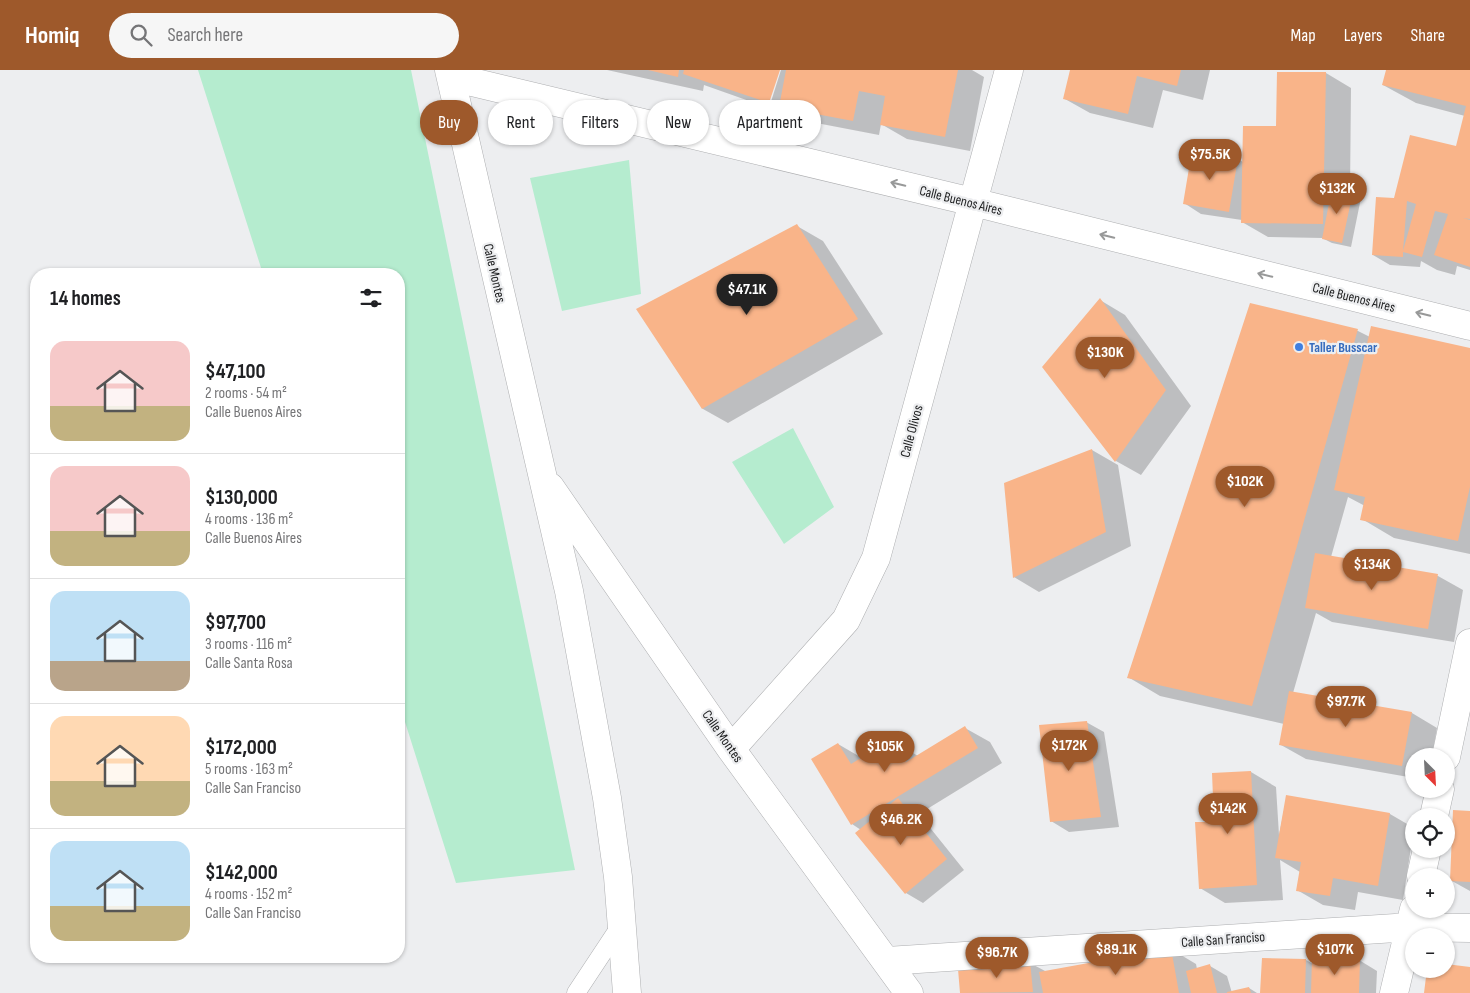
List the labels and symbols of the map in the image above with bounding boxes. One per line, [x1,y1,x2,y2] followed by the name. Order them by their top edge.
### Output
[1169,138,1251,181] pin: $75.5K
[1302,172,1372,215] pin: $132K
[891,179,907,189] one-way arrow
[918,182,1004,219] street label: Calle Buenos Aires
[1100,231,1116,240] one-way arrow
[479,242,510,304] street label: Calle Montes
[1257,270,1273,279] one-way arrow
[706,274,788,316] pin: $47.1K
[1311,279,1397,316] street label: Calle Buenos Aires
[1415,309,1431,318] one-way arrow
[1070,336,1140,379] pin: $130K
[1309,339,1378,356] place label: Taller Busscar
[1293,341,1305,353] marker: Taller Busscar
[896,403,927,459] street label: Calle Olivos
[1210,466,1280,508] pin: $102K
[1337,548,1407,591] pin: $134K
[1305,686,1387,728] pin: $97.7K
[698,707,747,766] street label: Calle Montes
[850,730,920,773] pin: $105K
[1034,730,1104,772] pin: $172K
[1405,748,1455,798] north arrow
[1193,792,1263,835] pin: $142K
[860,804,942,846] pin: $46.2K
[1180,928,1266,951] street label: Calle San Franciso
[1075,934,1157,976] pin: $89.1K
[1300,934,1370,976] pin: $107K
[956,936,1038,979] pin: $96.7K

